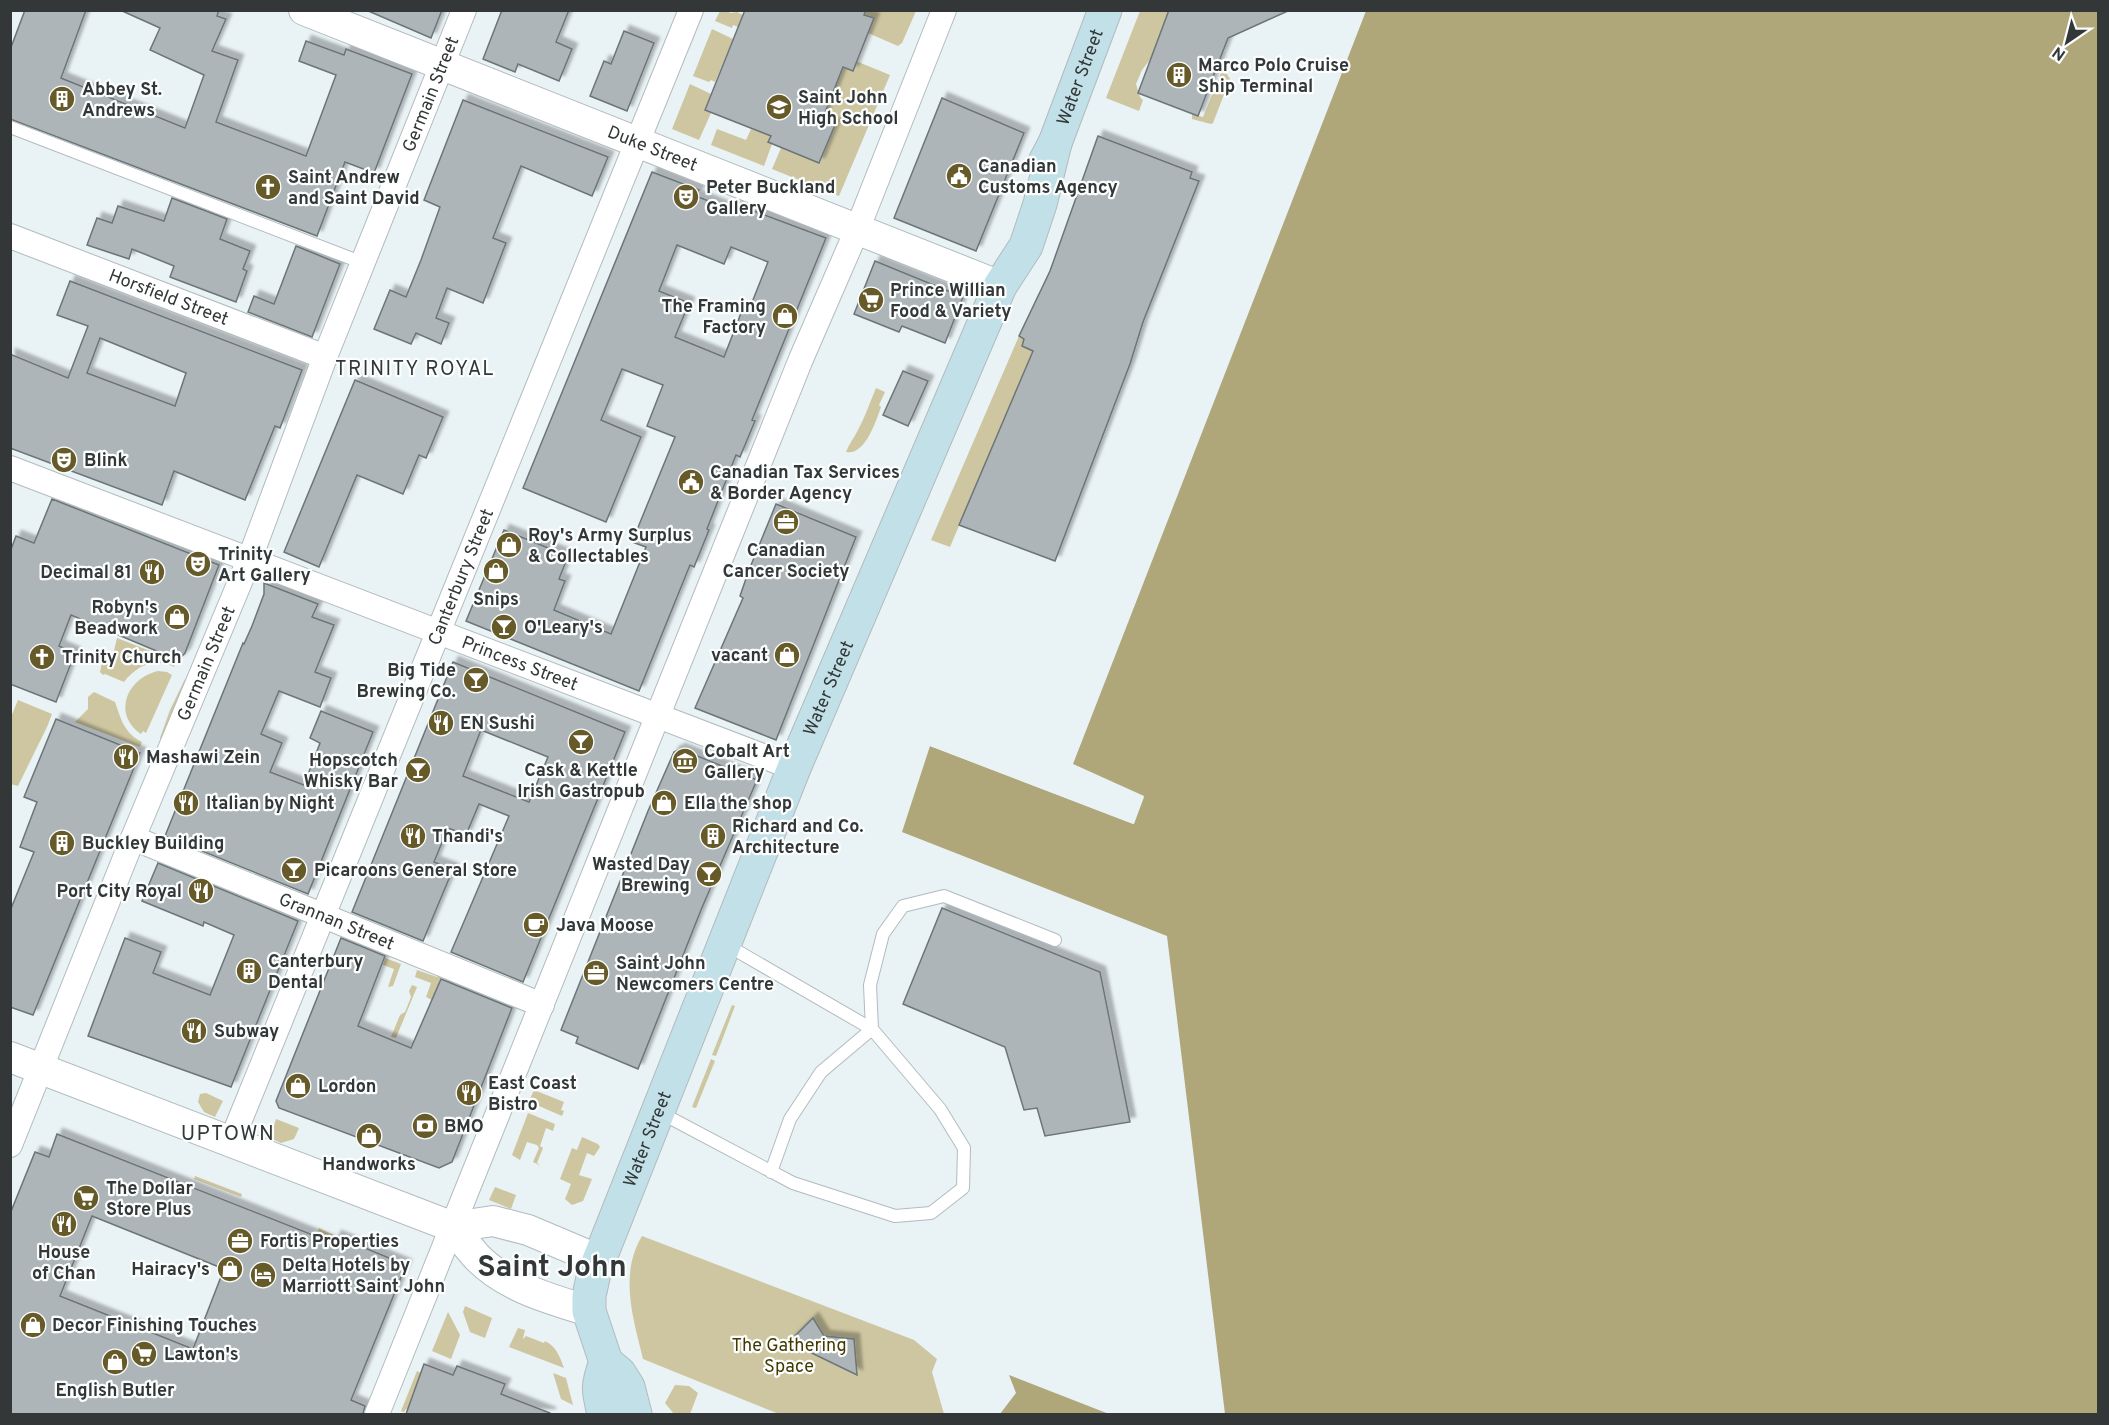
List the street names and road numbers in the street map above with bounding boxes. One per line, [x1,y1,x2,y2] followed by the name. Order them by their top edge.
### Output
[1053,26,1110,129] street label: Water Street
[398,33,465,156] street label: Germain Street
[604,121,700,178] street label: Duke Street
[105,265,231,332] street label: Horsfield Street
[424,506,500,649] street label: Canterbury Street
[173,603,242,725] street label: Germain Street
[458,632,581,697] street label: Princess Street
[799,638,860,740] street label: Water Street
[275,889,397,956] street label: Grannan Street
[619,1088,678,1191] street label: Water Street

